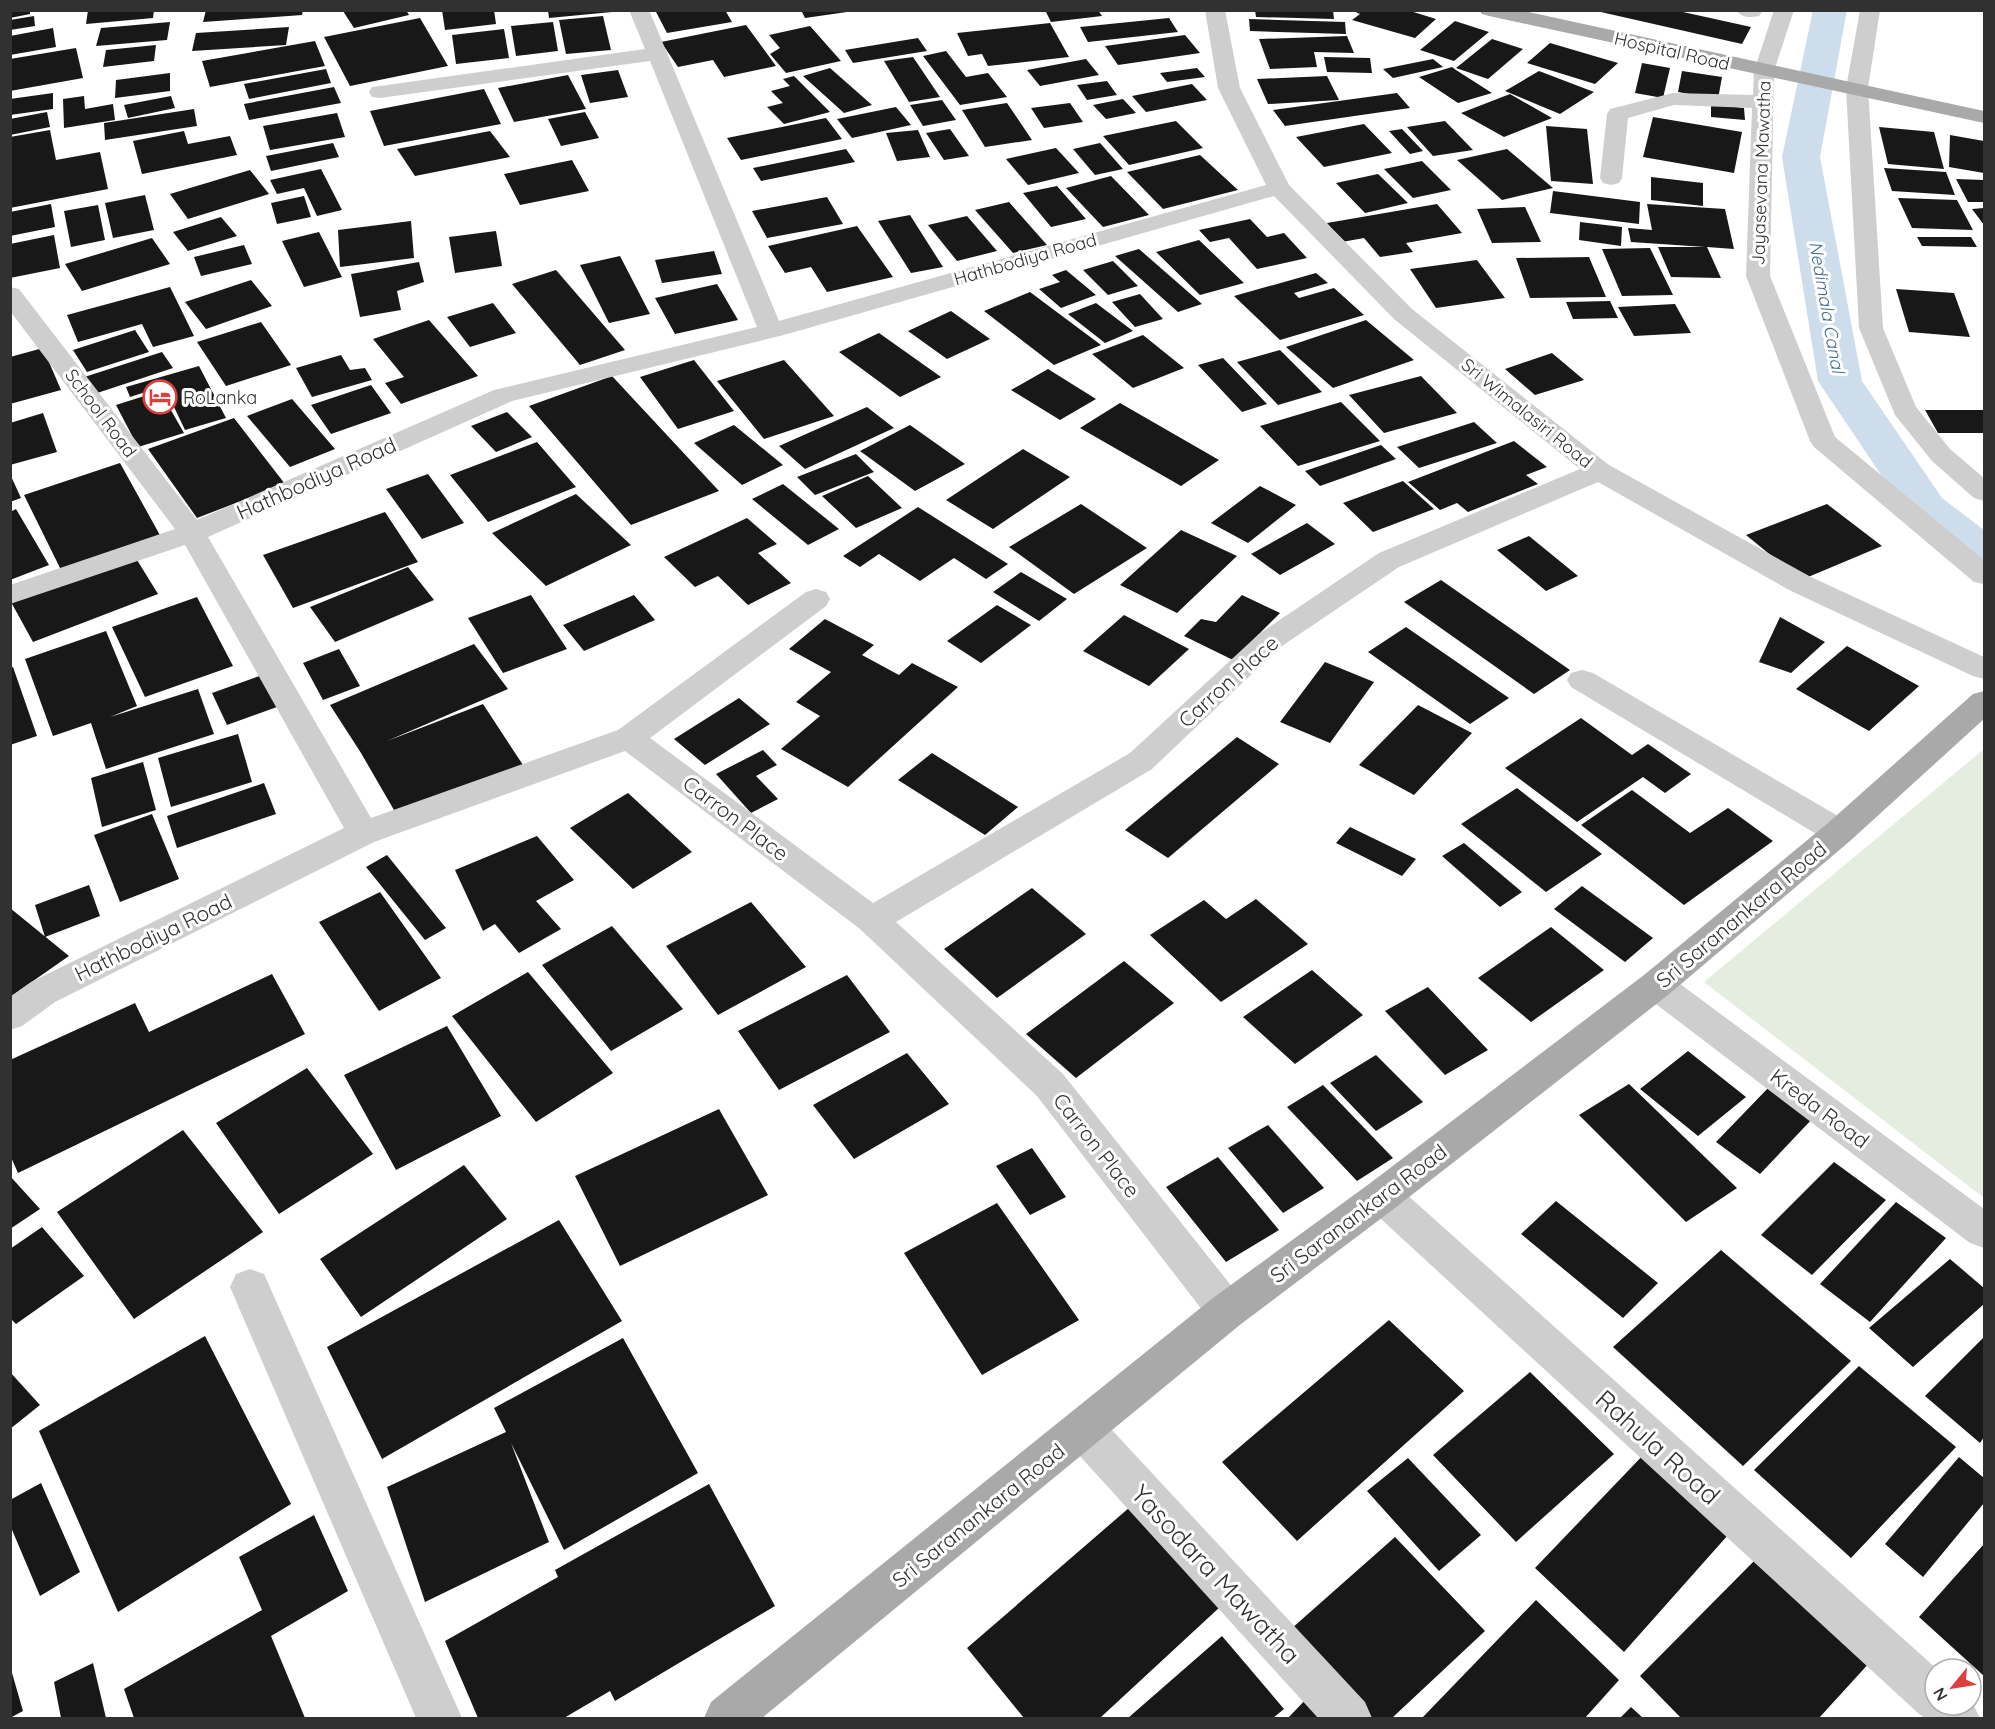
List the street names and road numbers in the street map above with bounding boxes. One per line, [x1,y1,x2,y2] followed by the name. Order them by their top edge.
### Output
[1612,27,1732,75] street label: Hospital Road
[1746,80,1776,266] street label: Jayasevana Mawatha
[951,228,1099,290] street label: Hathbodiya Road
[1457,353,1597,473] street label: Sri Wimalasiri Road
[60,364,142,462] street label: School Road
[232,431,400,525] street label: Hathbodiya Road
[1173,629,1283,733] street label: Carron Place
[678,770,794,866] street label: Carron Place
[1650,835,1832,993] street label: Sri Saranankara Road
[70,888,236,986] street label: Hathbodiya Road
[1766,1062,1874,1154] street label: Kreda Road
[1048,1088,1146,1202] street label: Carron Place
[1265,1138,1451,1288] street label: Sri Saranankara Road
[1589,1382,1727,1512] street label: Rahula Road
[886,1437,1070,1593] street label: Sri Saranankara Road
[1124,1477,1308,1671] street label: Yasodara Mawatha

